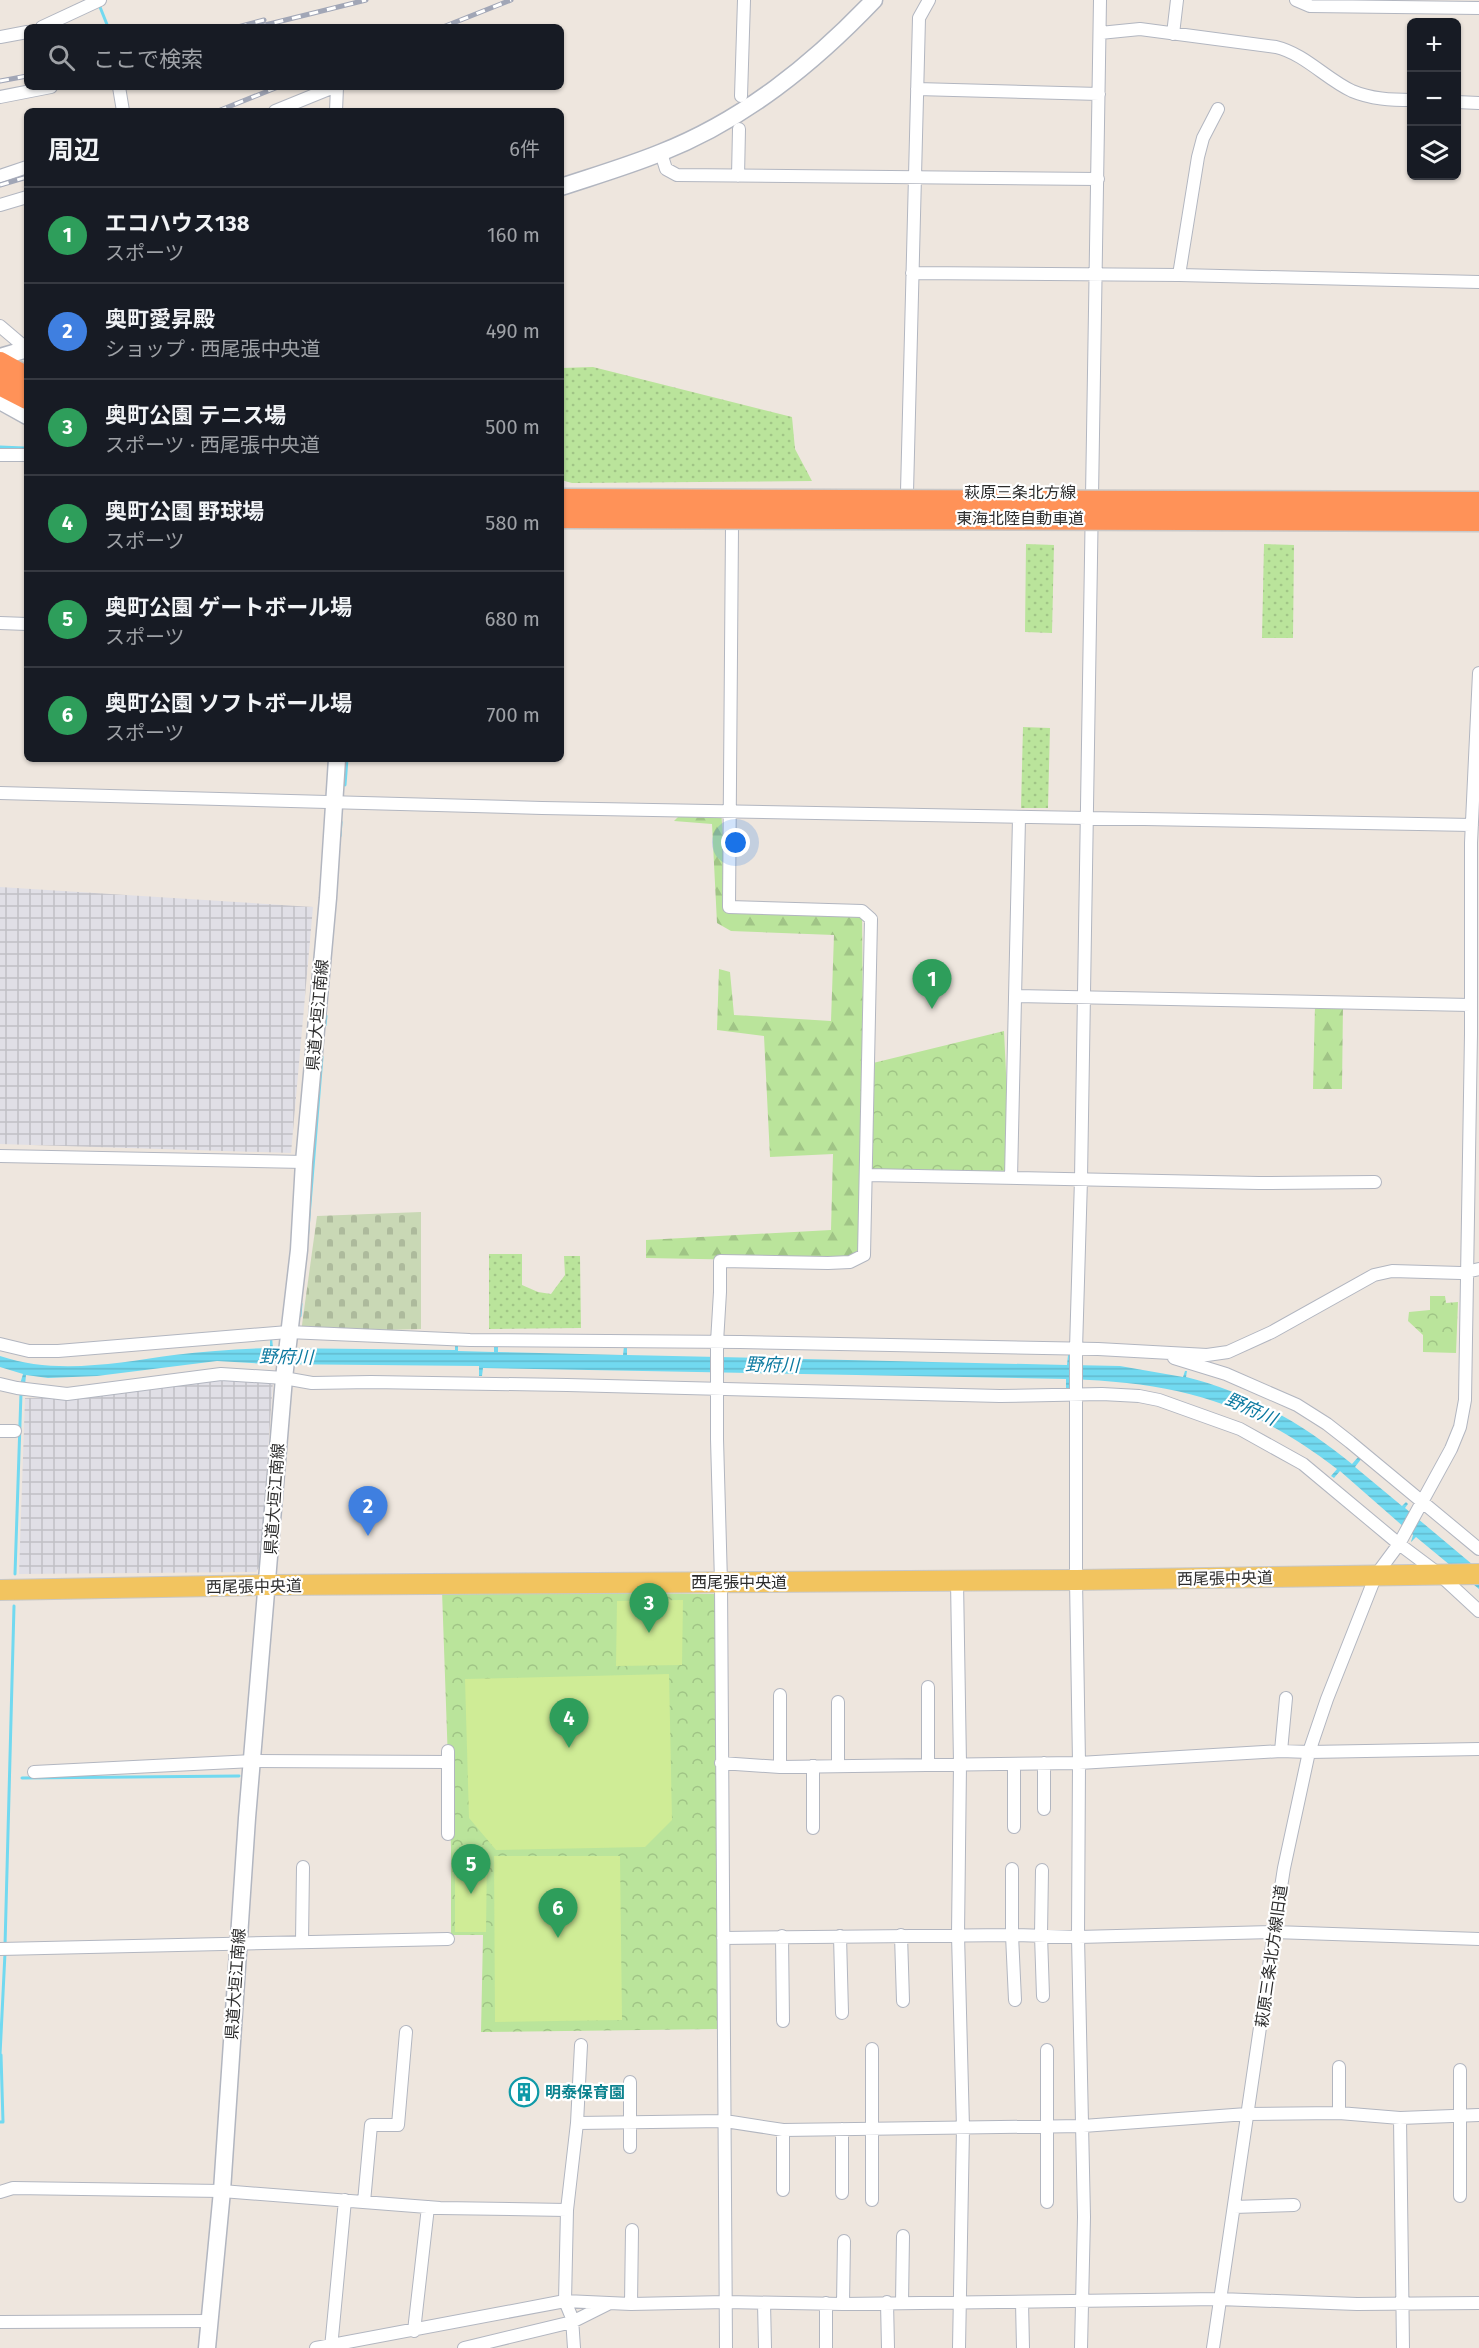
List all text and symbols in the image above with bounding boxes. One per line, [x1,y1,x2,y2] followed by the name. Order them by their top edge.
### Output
[1407,18,1461,180] map controls
[1407,18,1461,72] button: +
[24,24,564,90] search box
[45,41,78,74] icon: search
[93,46,203,73] text: ここで検索
[1407,72,1461,126] button: −
[1407,126,1461,180] button: layers
[48,135,100,166] text: 周辺
[509,137,540,161] text: 6件
[105,210,249,237] text: エコハウス138
[63,223,72,247] text: 1
[487,223,540,247] text: 160 m
[105,241,185,265] text: スポーツ
[105,306,215,333] text: 奥町愛昇殿
[62,319,73,343] text: 2
[486,319,540,343] text: 490 m
[105,337,320,361] text: ショップ · 西尾張中央道
[105,402,286,429] text: 奥町公園 テニス場
[62,415,73,439] text: 3
[485,415,540,439] text: 500 m
[105,433,320,457] text: スポーツ · 西尾張中央道
[964,483,1076,502] street label: 萩原三条北方線
[105,498,264,525] text: 奥町公園 野球場
[956,509,1084,528] street label: 東海北陸自動車道
[62,511,73,535] text: 4
[485,511,540,535] text: 580 m
[105,529,185,553] text: スポーツ
[105,594,352,621] text: 奥町公園 ゲートボール場
[62,607,73,631] text: 5
[485,607,540,631] text: 680 m
[105,625,185,649] text: スポーツ
[105,690,352,717] text: 奥町公園 ソフトボール場
[62,703,73,727] text: 6
[487,703,540,727] text: 700 m
[105,721,185,745] text: スポーツ
[721,828,750,857] your location
[303,958,332,1072] street label: 県道大垣江南線
[912,960,952,1009] pin: 1
[259,1346,315,1369] water label: 野府川
[745,1354,801,1377] water label: 野府川
[1222,1388,1282,1431] water label: 野府川
[261,1443,288,1556] street label: 県道大垣江南線
[348,1486,388,1536] pin: 2
[1177,1568,1273,1589] street label: 西尾張中央道
[691,1573,787,1592] street label: 西尾張中央道
[206,1576,302,1597] street label: 西尾張中央道
[630,1584,668,1633] pin: 3
[550,1698,588,1748] pin: 4
[452,1844,490,1894] pin: 5
[1252,1883,1291,2029] street label: 萩原三条北方線旧道
[538,1888,578,1938] pin: 6
[222,1928,249,2041] street label: 県道大垣江南線
[508,2076,540,2108] building icon: 明泰保育園
[545,2083,625,2102] place label: 明泰保育園

